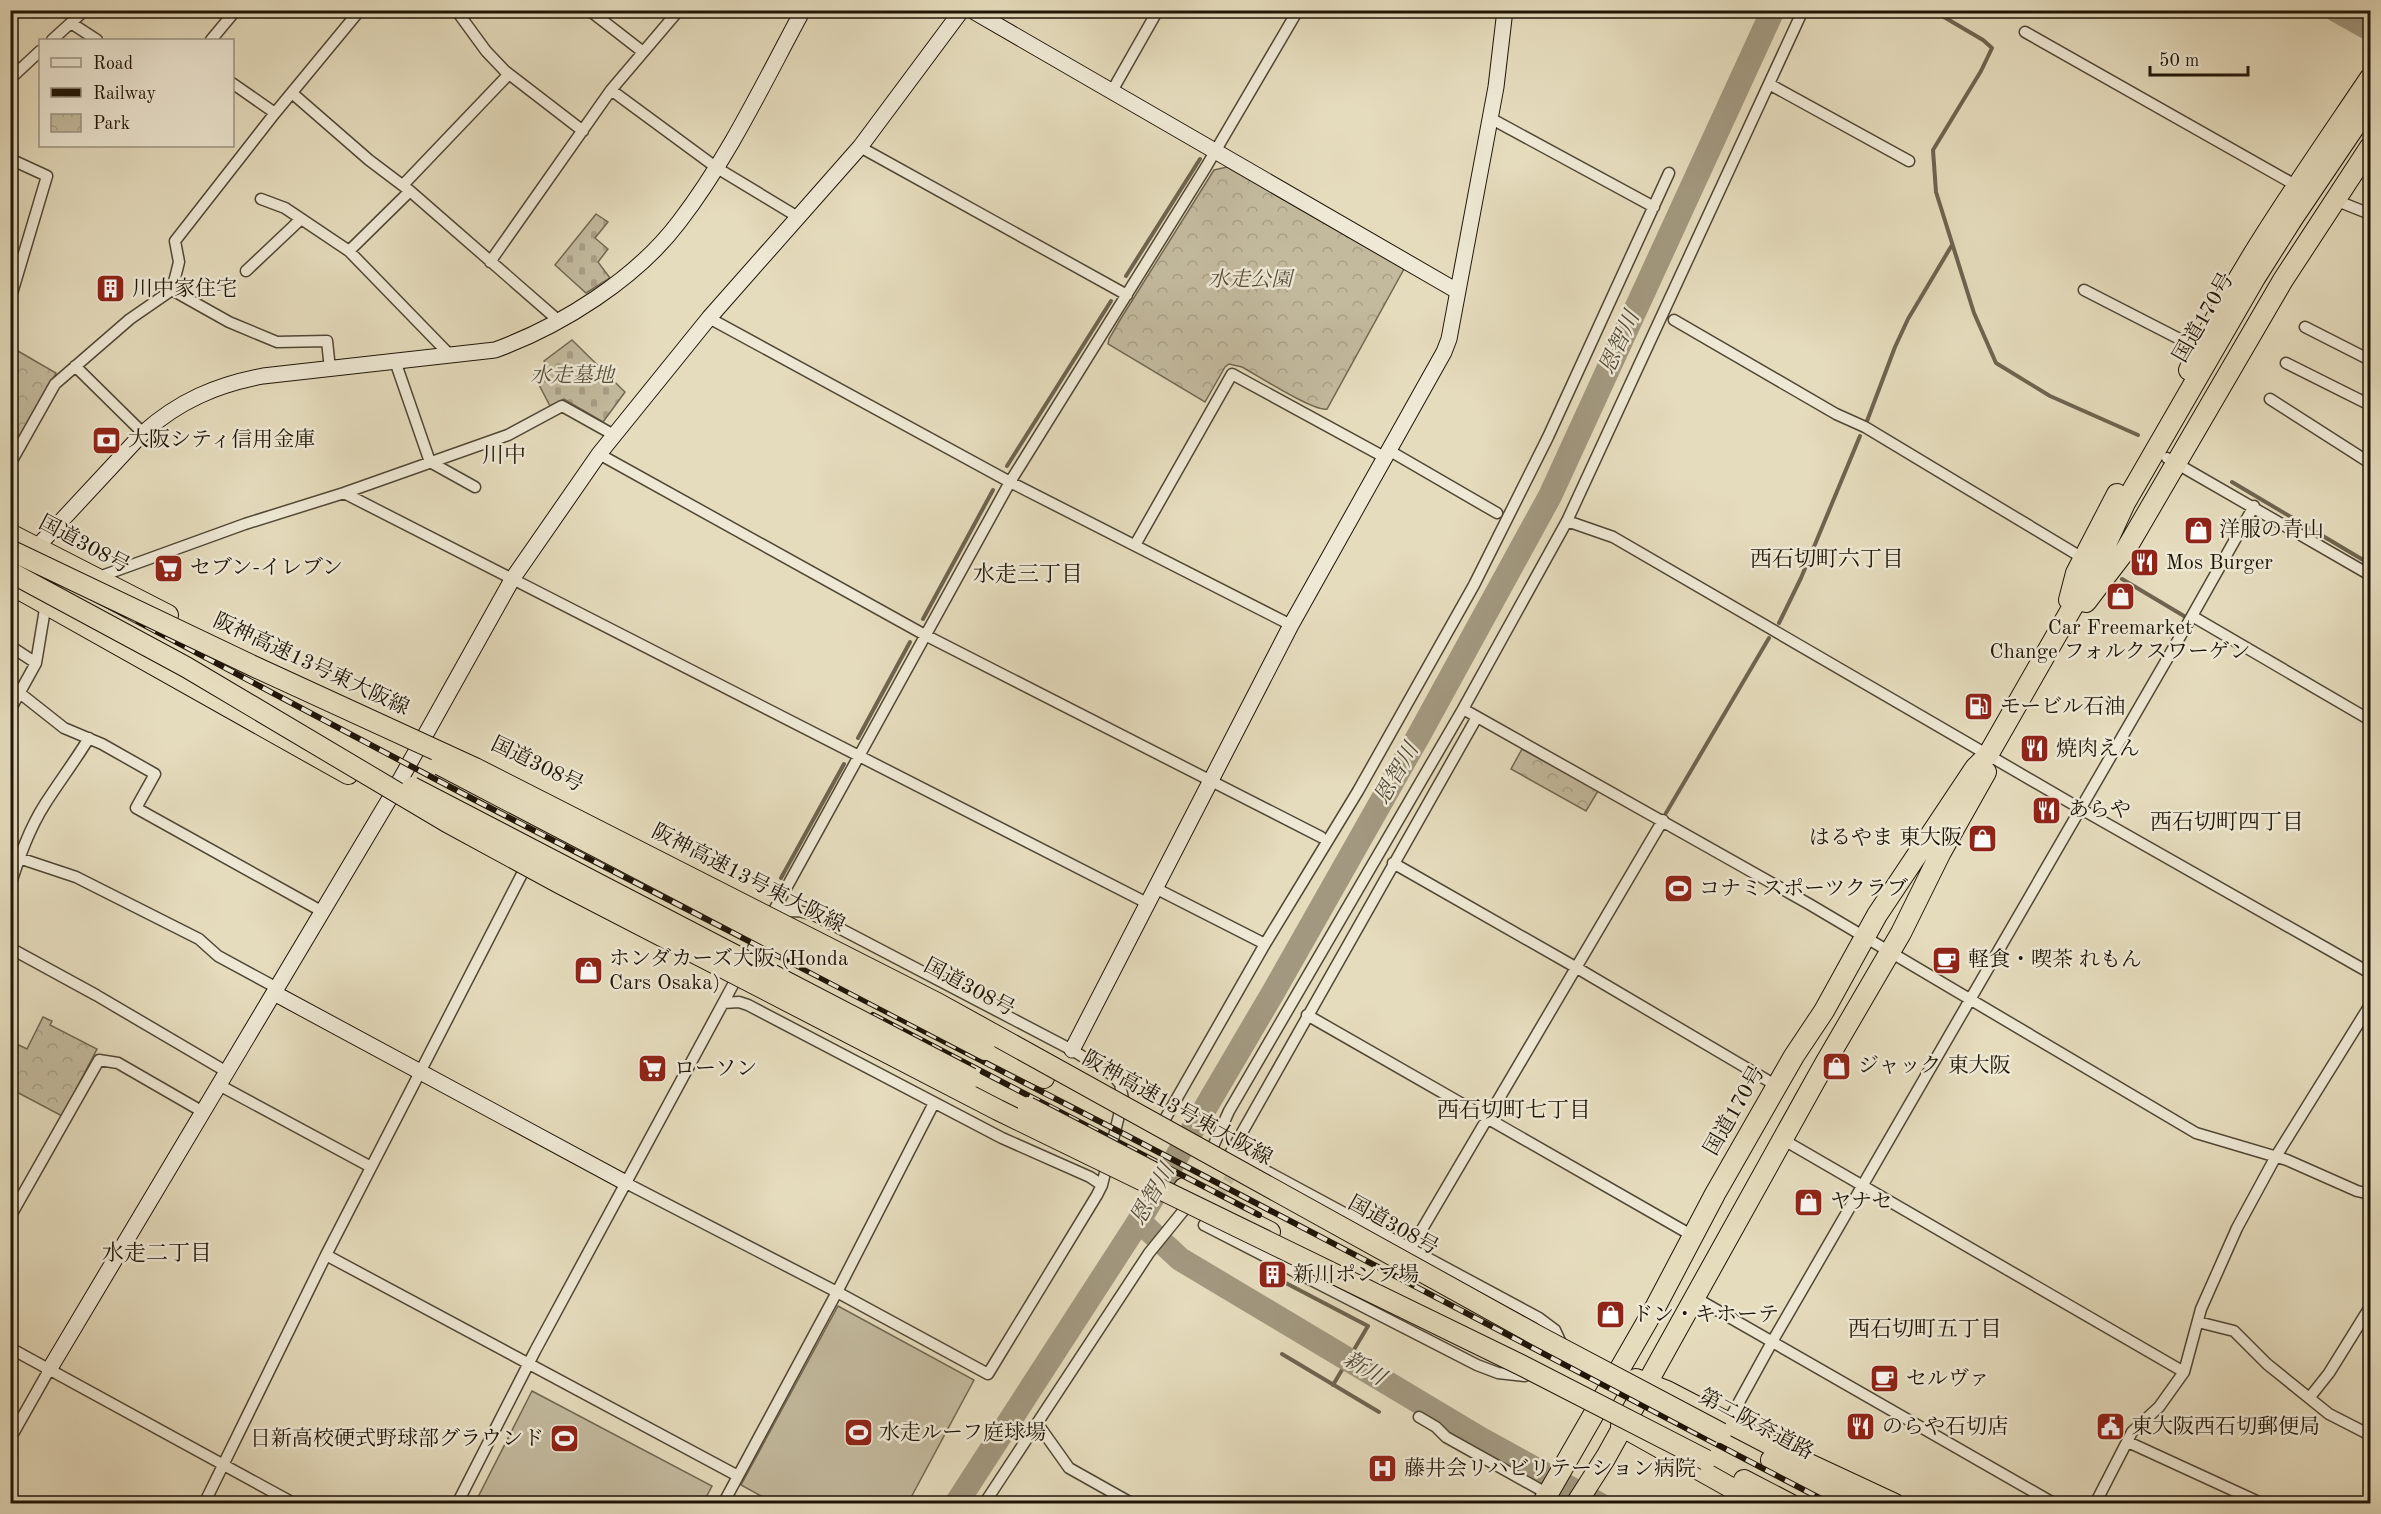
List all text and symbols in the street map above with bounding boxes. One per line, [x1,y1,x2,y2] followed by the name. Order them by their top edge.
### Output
[39,39,234,147] legend
[2150,39,2248,77] scale bar
[2159,52,2199,70] text: 50 m
[93,55,133,73] text: Road
[93,85,156,103] text: Railway
[93,115,130,133] text: Park
[1208,268,1295,291] park label: 水走公園
[2168,269,2238,366] street label: 国道170号
[95,273,127,305] building icon: 川中家住宅
[132,277,237,300] place label: 川中家住宅
[1594,306,1645,378] water label: 恩智川
[530,364,616,387] park label: 水走墓地
[91,424,123,456] bank icon: 大阪シティ信用金庫
[128,428,315,451] place label: 大阪シティ信用金庫
[482,443,526,467] district label: 川中
[35,511,134,578] street label: 国道308号
[2182,514,2214,546] shop icon: 洋服の青山
[2219,518,2324,541] place label: 洋服の青山
[1750,547,1904,571] district label: 西石切町六丁目
[2129,547,2161,579] restaurant icon: Mos Burger
[153,552,185,584] supermarket icon: セブン-イレブン
[2166,553,2273,574] place label: Mos Burger
[190,556,343,579] place label: セブン-イレブン
[973,562,1083,586] district label: 水走三丁目
[2104,581,2136,613] shop icon: Car Freemarket Change フォルクスワーゲン
[210,609,413,720] street label: 阪神高速13号東大阪線
[1990,618,2251,663] place label: Car Freemarket Change フォルクスワーゲン
[1963,691,1995,723] fuel station icon: モービル石油
[2000,695,2125,718] place label: モービル石油
[488,732,587,796] street label: 国道308号
[2019,733,2051,765] restaurant icon: 焼肉えん
[1369,737,1424,808] water label: 恩智川
[2056,737,2140,760] place label: 焼肉えん
[2031,794,2063,826] restaurant icon: あらや
[2068,799,2131,821] place label: あらや
[2150,810,2304,834] district label: 西石切町四丁目
[648,819,849,937] street label: 阪神高速13号東大阪線
[1967,822,1999,854] shop icon: はるやま 東大阪
[1809,826,1962,849] place label: はるやま 東大阪
[1662,873,1694,905] sports icon: コナミスポーツクラブ
[1699,877,1908,900] place label: コナミスポーツクラブ
[1931,944,1963,976] cafe icon: 軽食・喫茶 れもん
[609,947,848,994] place label: ホンダカーズ大阪 (Honda Cars Osaka)
[1968,948,2142,971] place label: 軽食・喫茶 れもん
[920,954,1019,1021] street label: 国道308号
[572,955,604,987] shop icon: ホンダカーズ大阪 (Honda Cars Osaka)
[1079,1046,1276,1170] street label: 阪神高速13号東大阪線
[1821,1050,1853,1082] shop icon: ジャック 東大阪
[637,1053,669,1085] supermarket icon: ローソン
[1858,1054,2010,1077] place label: ジャック 東大阪
[674,1059,757,1080] place label: ローソン
[1699,1062,1769,1159] street label: 国道170号
[1437,1098,1591,1122] district label: 西石切町七丁目
[1125,1158,1180,1229] water label: 恩智川
[1793,1186,1825,1218] shop icon: ヤナセ
[1344,1191,1443,1259] street label: 国道308号
[1830,1192,1893,1213] place label: ヤナセ
[102,1241,212,1265] district label: 水走二丁目
[1256,1259,1288,1291] building icon: 新川ポンプ場
[1293,1263,1419,1286] place label: 新川ポンプ場
[1595,1299,1627,1331] shop icon: ドン・キホーテ
[1632,1305,1779,1326] place label: ドン・キホーテ
[1848,1317,2002,1341] district label: 西石切町五丁目
[1339,1347,1391,1391] water label: 新川
[1869,1363,1901,1395] cafe icon: セルヴァ
[1906,1368,1990,1390] place label: セルヴァ
[1695,1384,1817,1464] street label: 第二阪奈道路
[1845,1411,1877,1443] restaurant icon: のらや石切店
[2094,1411,2126,1443] public building icon: 東大阪西石切郵便局
[1882,1415,2008,1438] place label: のらや石切店
[2131,1415,2320,1438] place label: 東大阪西石切郵便局
[842,1417,874,1449] sports icon: 水走ルーフ庭球場
[879,1421,1046,1444] place label: 水走ルーフ庭球場
[549,1423,581,1455] sports icon: 日新高校硬式野球部グラウンド
[250,1427,544,1450] place label: 日新高校硬式野球部グラウンド
[1367,1453,1399,1485] hospital icon: 藤井会リハビリテーション病院
[1404,1457,1696,1480] place label: 藤井会リハビリテーション病院

